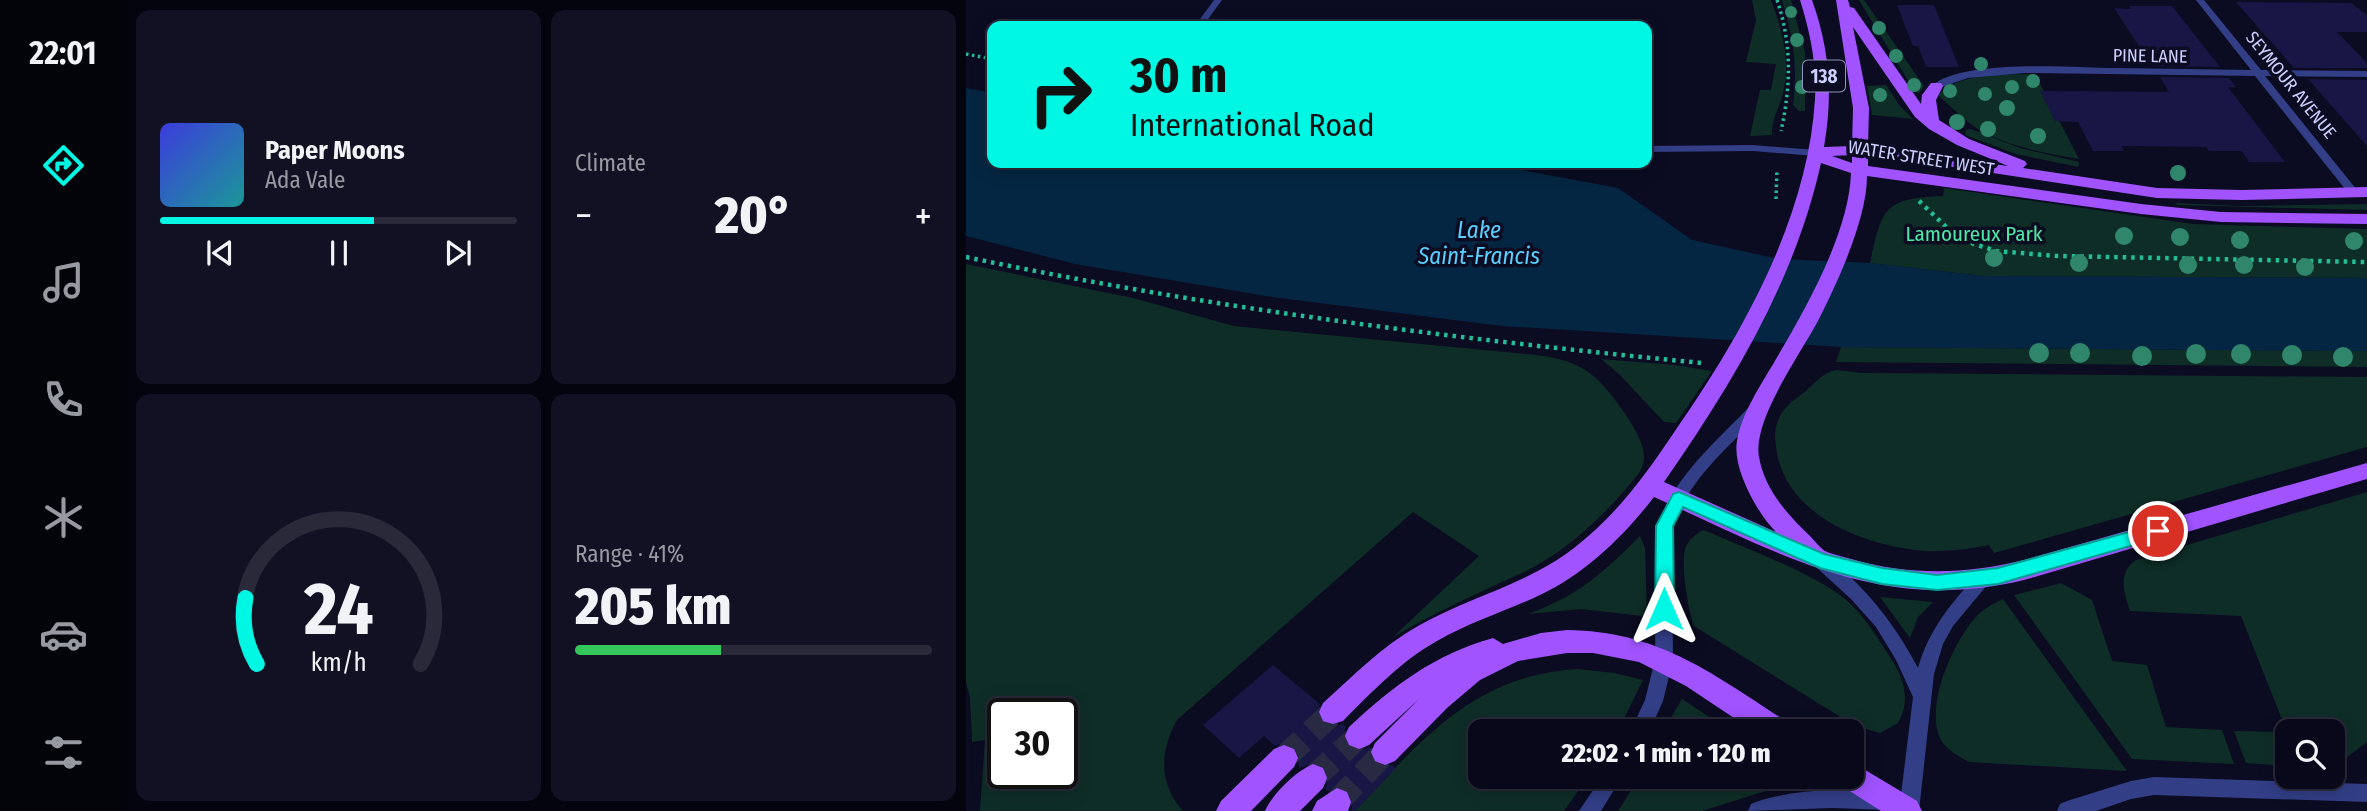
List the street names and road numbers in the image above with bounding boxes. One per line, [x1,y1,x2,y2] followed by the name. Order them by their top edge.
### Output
[2241,27,2341,143] street label: SEYMOUR AVENUE
[2113,44,2187,68] street label: PINE LANE
[1803,60,1845,92] road number: 138
[1846,136,1996,181] street label: WATER STREET WEST

